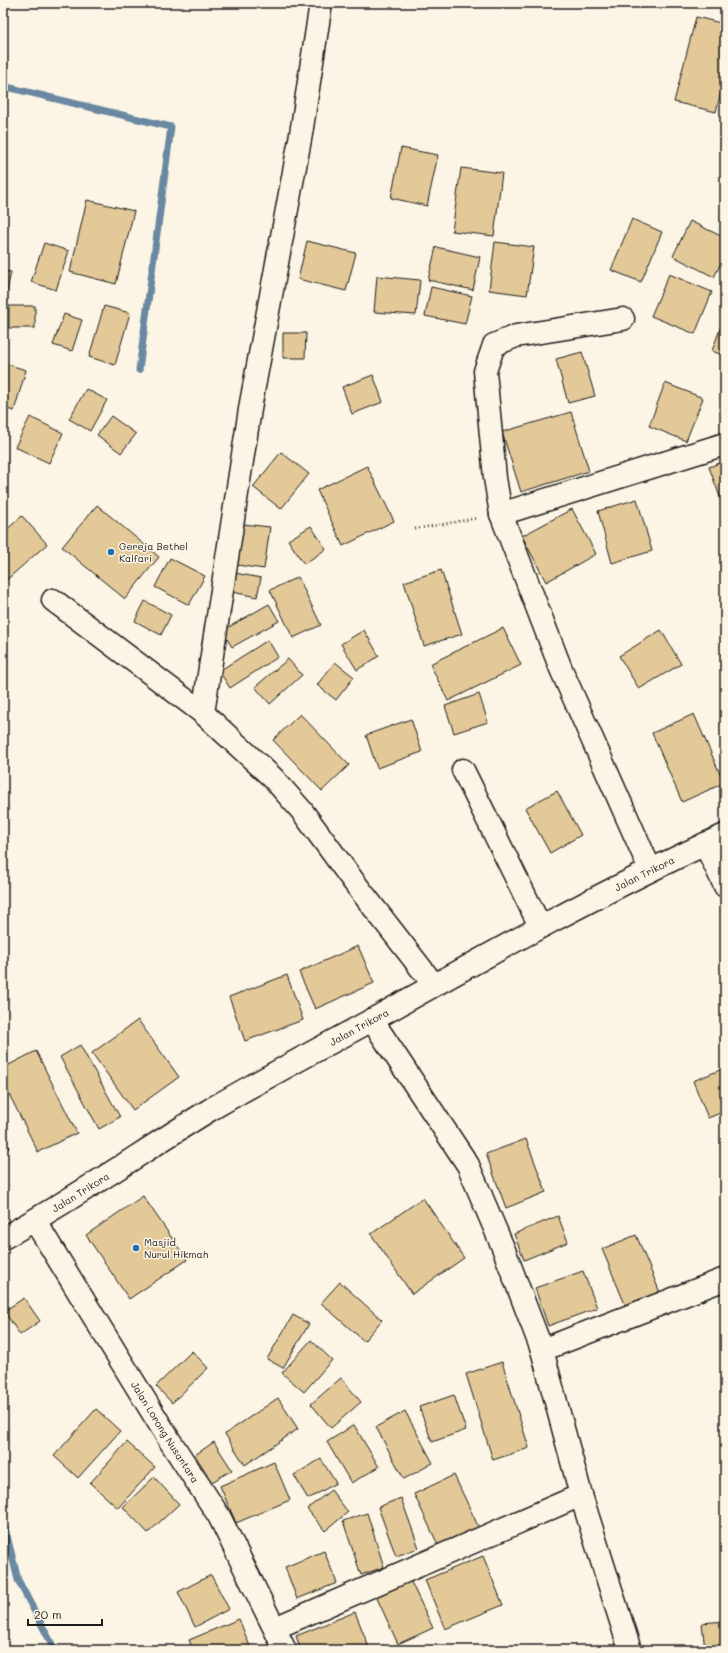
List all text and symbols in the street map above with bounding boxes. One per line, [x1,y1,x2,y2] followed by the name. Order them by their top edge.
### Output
[119,539,188,565] place label: Gereja Bethel Kalfari
[106,547,116,557] marker: Gereja Bethel Kalfari
[612,853,677,894] street label: Jalan Trikora
[327,1005,391,1049] street label: Jalan Trikora
[49,1169,112,1215] street label: Jalan Trikora
[144,1235,209,1261] place label: Masjid Nurul Hikmah
[131,1243,141,1253] marker: Masjid Nurul Hikmah
[128,1379,202,1486] street label: Jalan Lorong Nusantara
[28,1601,102,1627] scale bar
[34,1606,62,1622] text: 20 m

